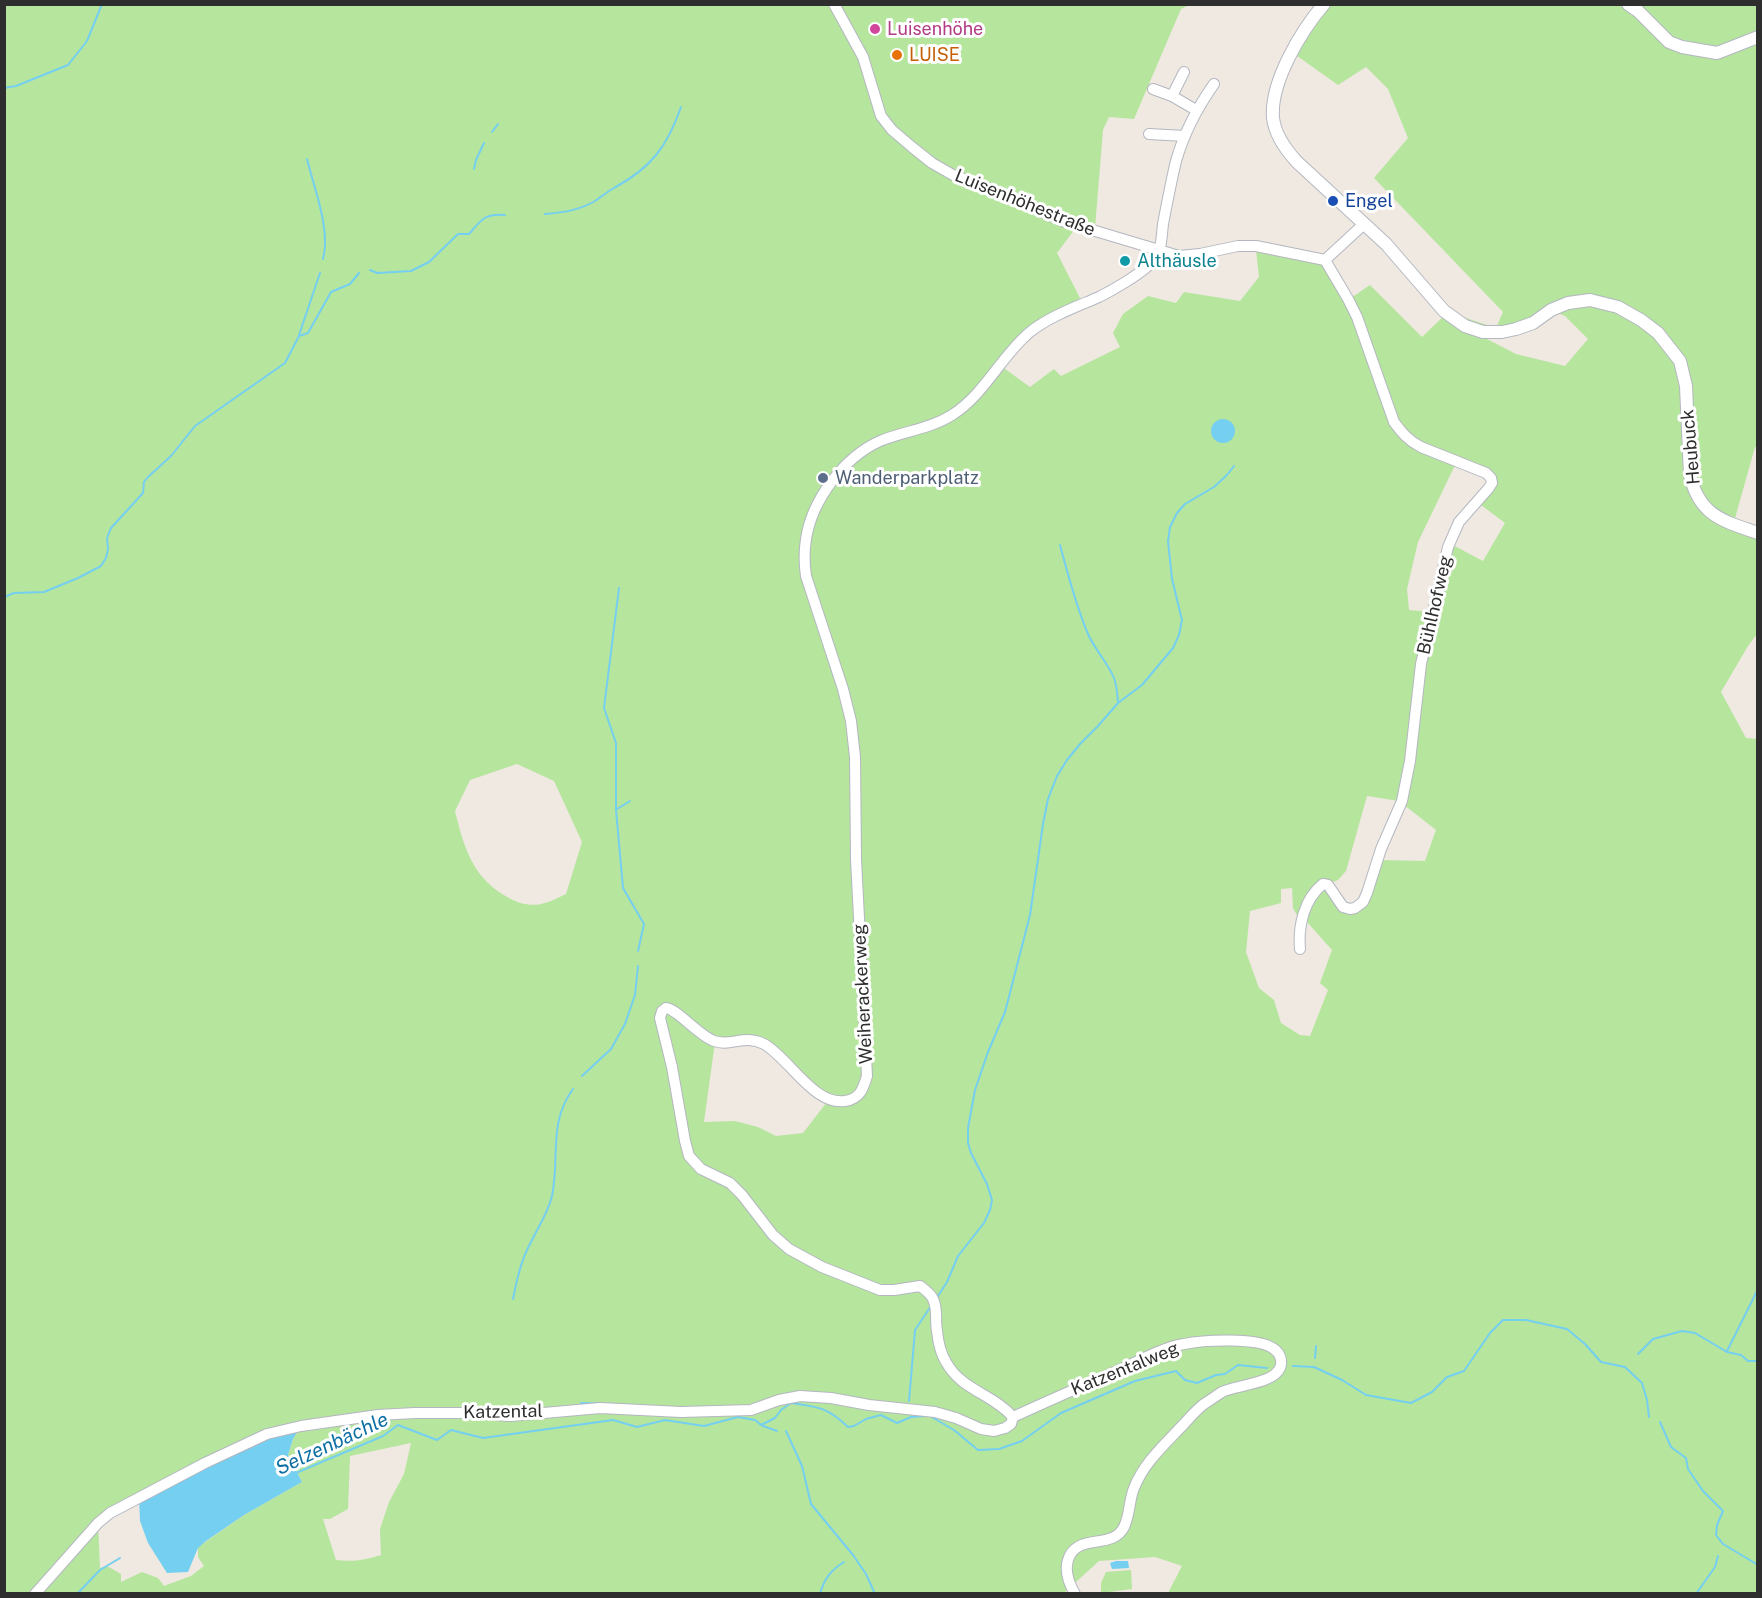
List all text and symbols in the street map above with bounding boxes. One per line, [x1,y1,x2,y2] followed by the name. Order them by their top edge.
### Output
[887,18,983,40] place label: Luisenhöhe
[868,22,882,36] marker: Luisenhöhe
[909,44,960,66] place label: LUISE
[890,48,904,62] marker: LUISE
[952,165,1098,241] street label: Luisenhöhestraße
[1345,190,1393,212] place label: Engel
[1326,194,1340,208] marker: Engel
[1137,250,1217,272] place label: Althäusle
[1118,254,1132,268] marker: Althäusle
[1677,409,1705,485] street label: Heubuck
[835,467,979,489] place label: Wanderparkplatz
[816,471,830,485] marker: Wanderparkplatz
[1413,553,1457,657] street label: Bühlhofweg
[849,923,877,1065] street label: Weiherackerweg
[1068,1338,1182,1400] street label: Katzentalweg
[463,1401,543,1423] street label: Katzental
[272,1407,392,1481] water label: Selzenbächle

